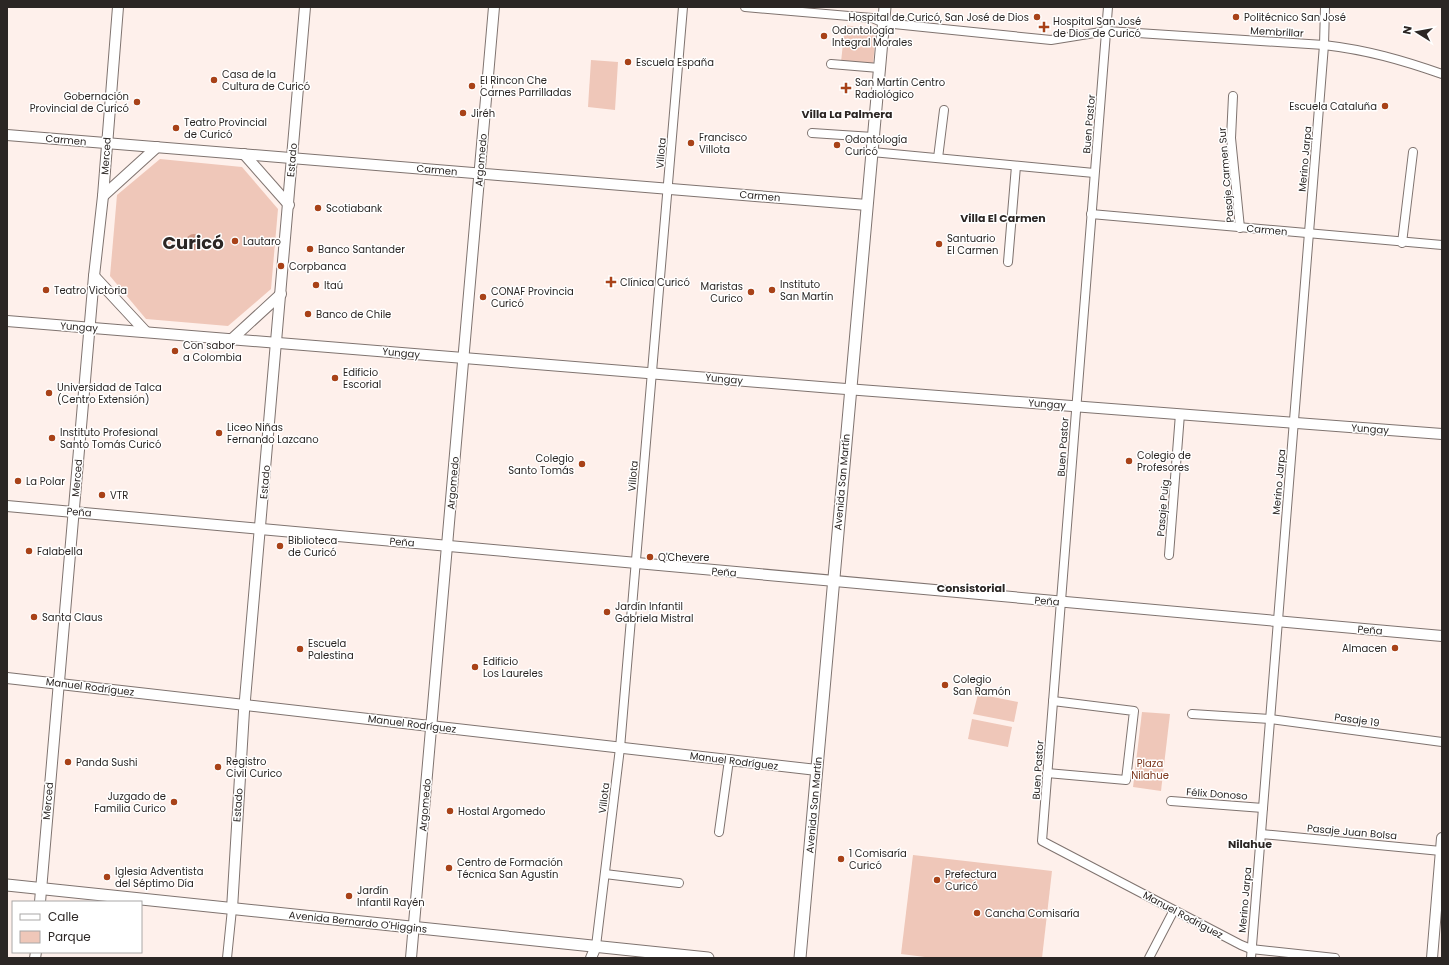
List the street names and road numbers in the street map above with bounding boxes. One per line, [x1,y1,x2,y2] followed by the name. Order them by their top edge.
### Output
[1250,23,1304,41] street label: Membrillar
[1079,94,1099,154] street label: Buen Pastor
[1214,126,1238,223] street label: Pasaje Carmen Sur
[1295,126,1315,192] street label: Merino Jarpa
[45,131,87,149] street label: Carmen
[471,133,491,187] street label: Argomedo
[97,137,115,175] street label: Merced
[652,137,670,169] street label: Villota
[283,142,301,178] street label: Estado
[416,161,458,179] street label: Carmen
[739,187,781,205] street label: Carmen
[1246,221,1288,239] street label: Carmen
[60,318,99,336] street label: Yungay
[382,344,421,362] street label: Yungay
[705,370,744,388] street label: Yungay
[1028,395,1067,413] street label: Yungay
[1053,417,1073,477] street label: Buen Pastor
[1351,420,1390,438] street label: Yungay
[830,433,854,531] street label: Avenida San Martín
[1269,449,1289,515] street label: Merino Jarpa
[443,456,463,510] street label: Argomedo
[68,459,86,497] street label: Merced
[624,460,642,492] street label: Villota
[256,464,274,500] street label: Estado
[1153,479,1173,537] street label: Pasaje Puig
[66,503,92,521] street label: Peña
[389,533,415,551] street label: Peña
[711,563,737,581] street label: Peña
[1034,592,1060,610] street label: Peña
[1357,621,1383,639] street label: Peña
[45,674,135,700] street label: Manuel Rodríguez
[1333,709,1381,731] street label: Pasaje 19
[367,711,457,737] street label: Manuel Rodríguez
[1028,740,1048,800] street label: Buen Pastor
[689,748,779,774] street label: Manuel Rodríguez
[802,756,826,854] street label: Avenida San Martín
[415,778,435,832] street label: Argomedo
[39,782,57,820] street label: Merced
[595,782,613,814] street label: Villota
[1186,784,1248,804] street label: Félix Donoso
[229,788,247,822] street label: Estado
[1306,821,1398,843] street label: Pasaje Juan Bolsa
[1235,867,1255,933] street label: Merino Jarpa
[1140,888,1226,943] street label: Manuel Rodríguez
[288,907,428,937] street label: Avenida Bernardo O'Higgins

